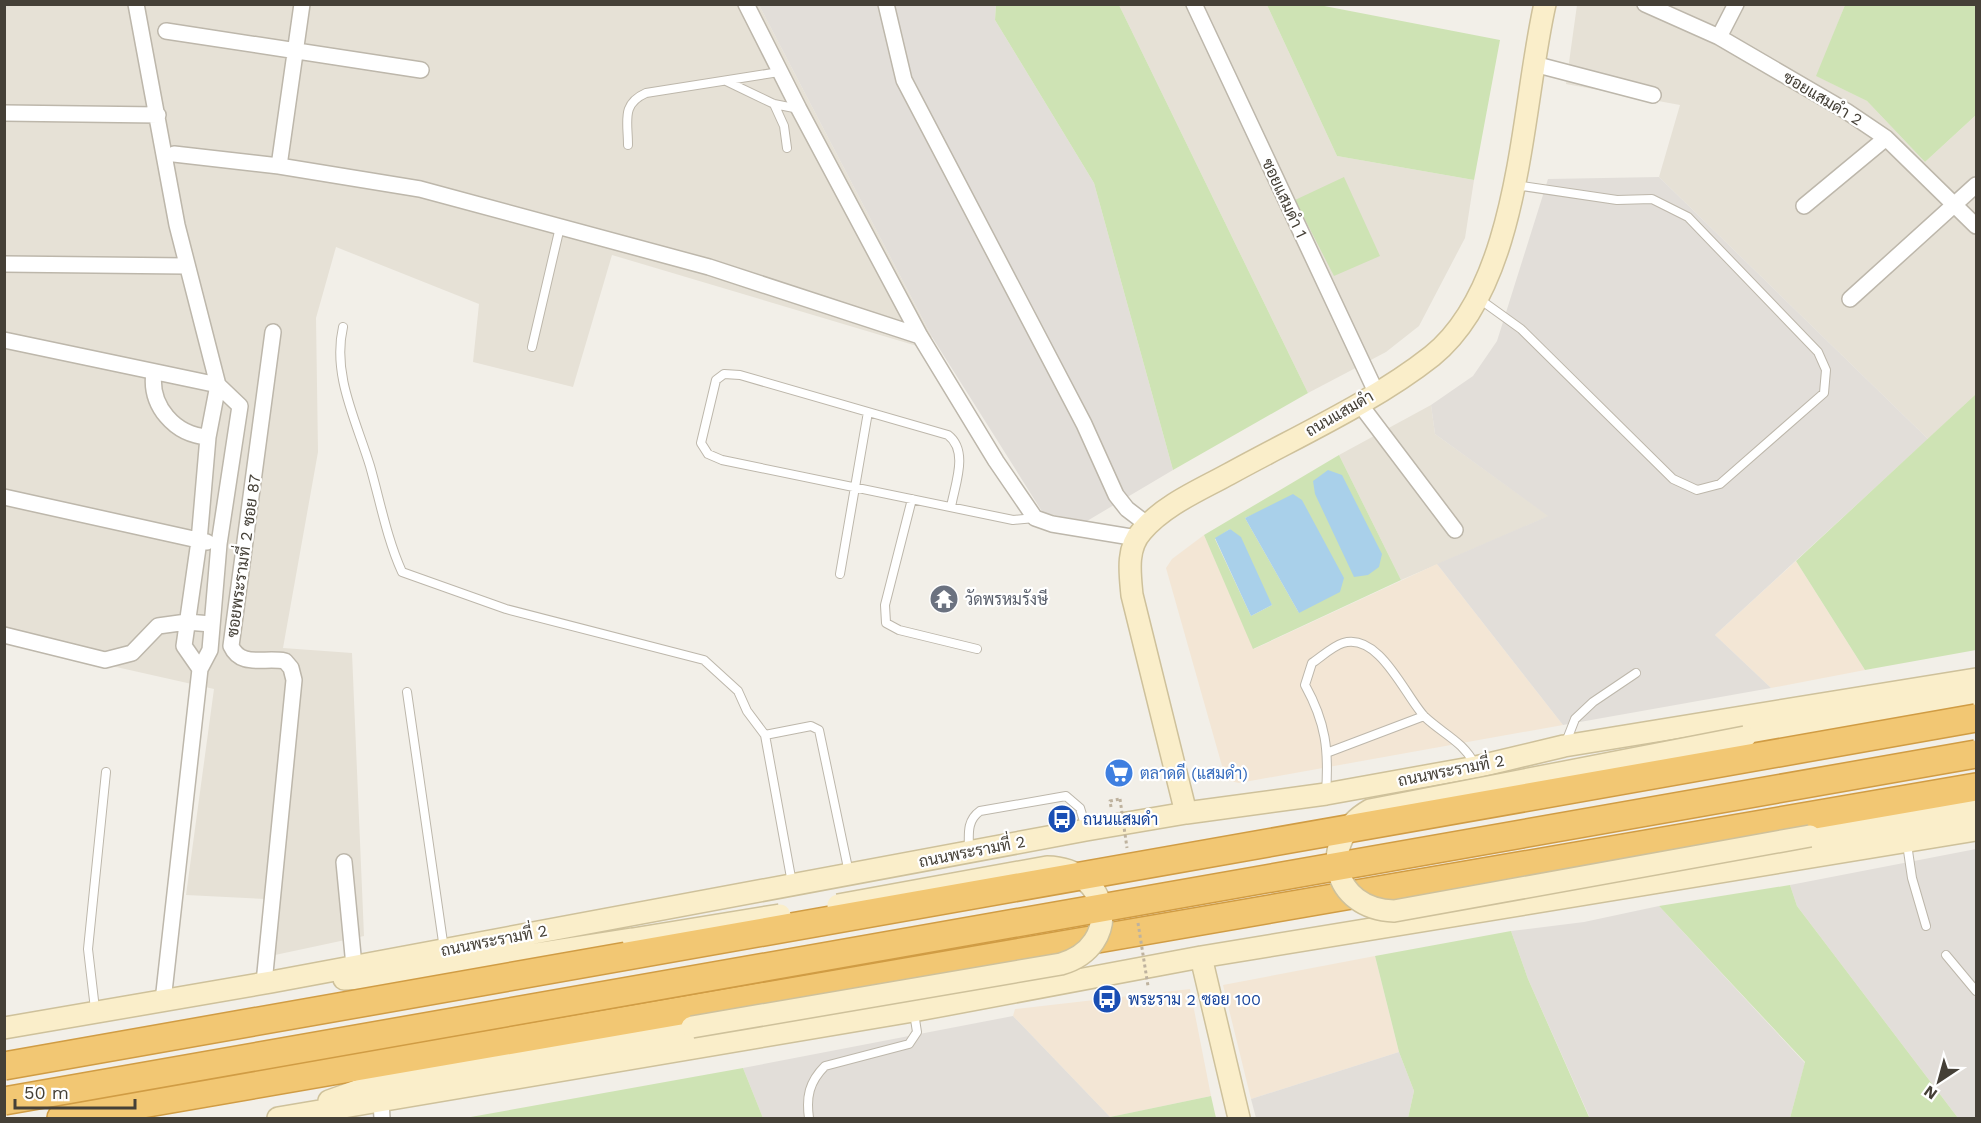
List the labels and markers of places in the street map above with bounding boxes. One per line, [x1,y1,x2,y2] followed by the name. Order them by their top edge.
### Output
[928,583,960,615] temple icon: วัดพรหมรังษี
[965,588,1048,609] place label: วัดพรหมรังษี
[1103,757,1135,789] supermarket icon: ตลาดดี (แสมดำ)
[1140,762,1248,783] place label: ตลาดดี (แสมดำ)
[1046,803,1078,835] bus stop icon: ถนนแสมดำ
[1083,810,1158,829] place label: ถนนแสมดำ
[1091,983,1123,1015] bus stop icon: พระราม 2 ซอย 100
[1128,990,1261,1009] place label: พระราม 2 ซอย 100

